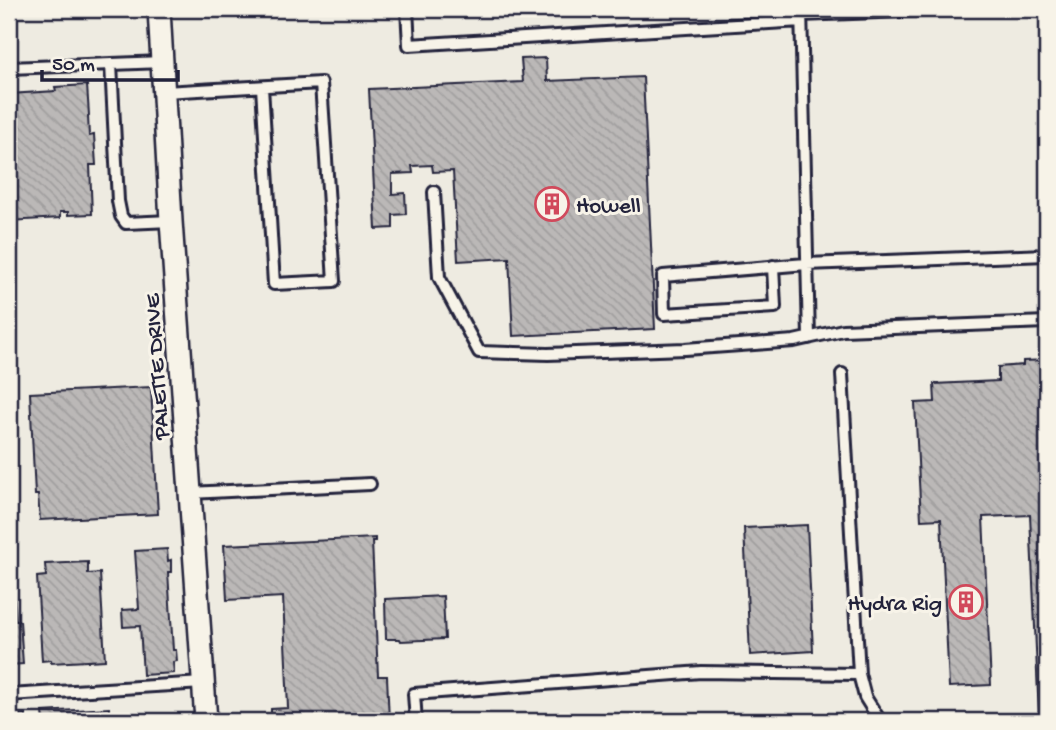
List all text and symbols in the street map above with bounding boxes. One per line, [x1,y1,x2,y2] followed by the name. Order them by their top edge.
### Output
[42,38,178,82] scale bar
[52,54,95,79] text: 50 m
[533,185,571,223] building icon: Howell
[576,194,641,221] place label: Howell
[140,291,177,442] street label: PALETTE DRIVE
[947,583,985,621] building icon: Hydra Rig
[848,592,942,619] place label: Hydra Rig

